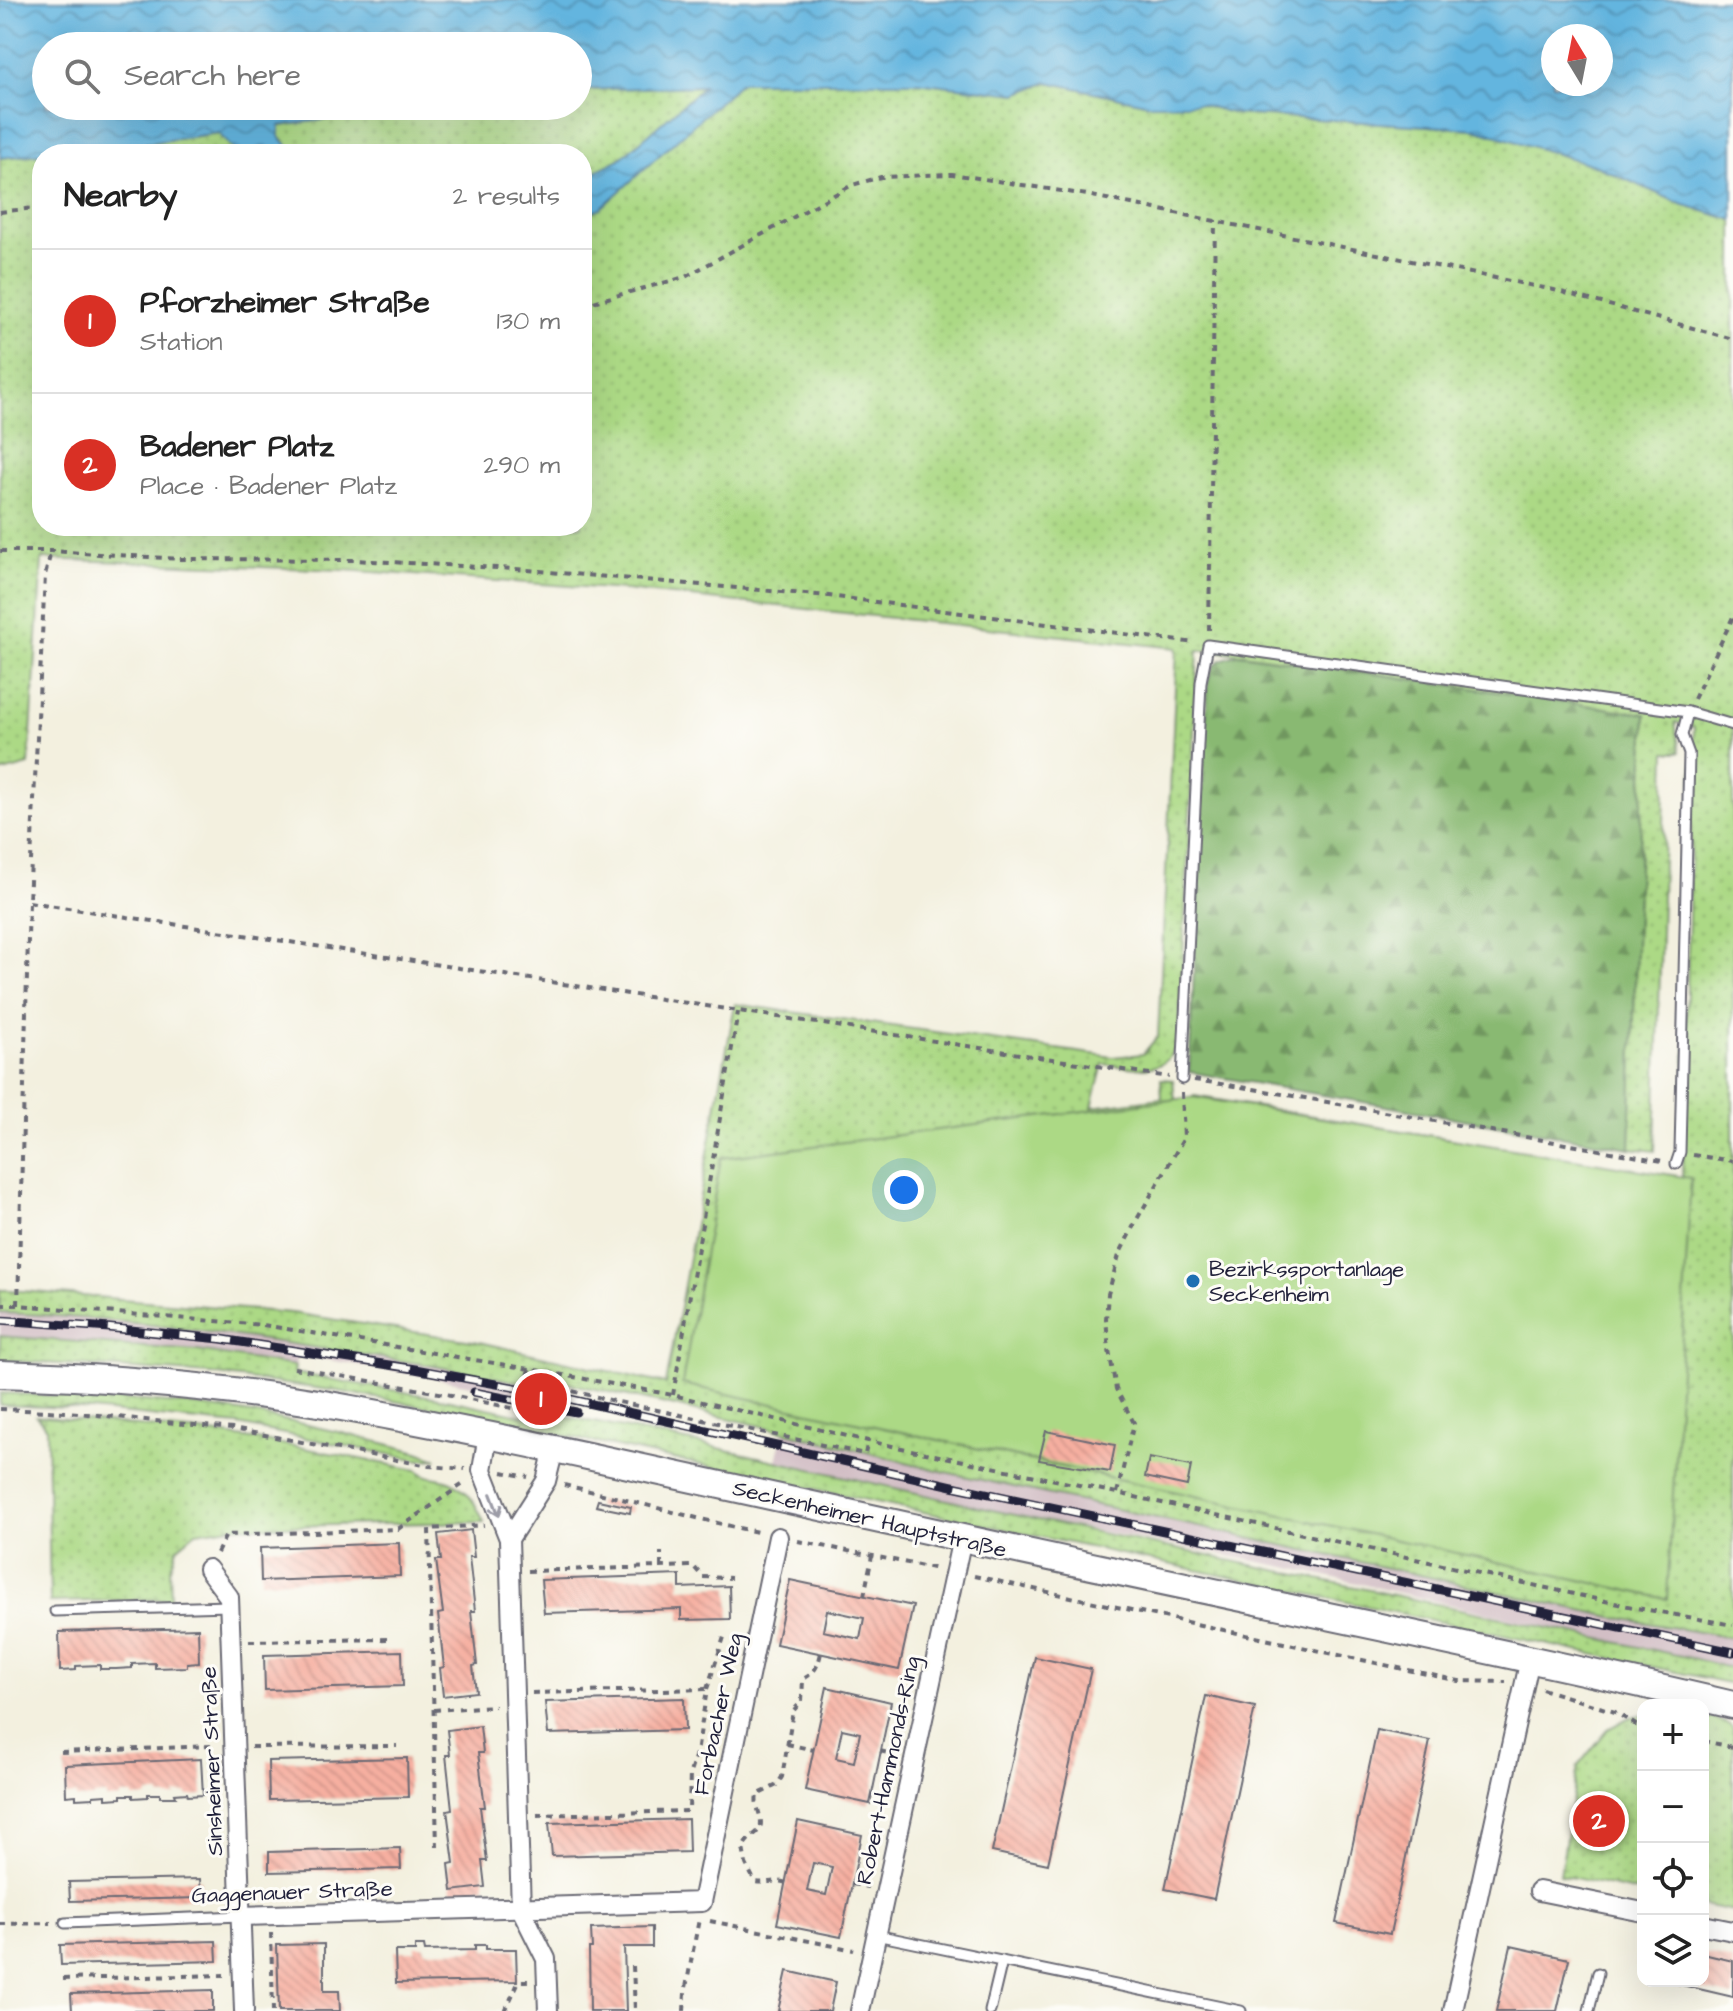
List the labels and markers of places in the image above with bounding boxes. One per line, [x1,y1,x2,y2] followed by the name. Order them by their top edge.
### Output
[1209,1254,1404,1310] place label: Bezirkssportanlage Seckenheim
[1184,1272,1202,1290] marker: Bezirkssportanlage Seckenheim
[515,1369,567,1429] pin: 1
[1573,1791,1625,1851] pin: 2

